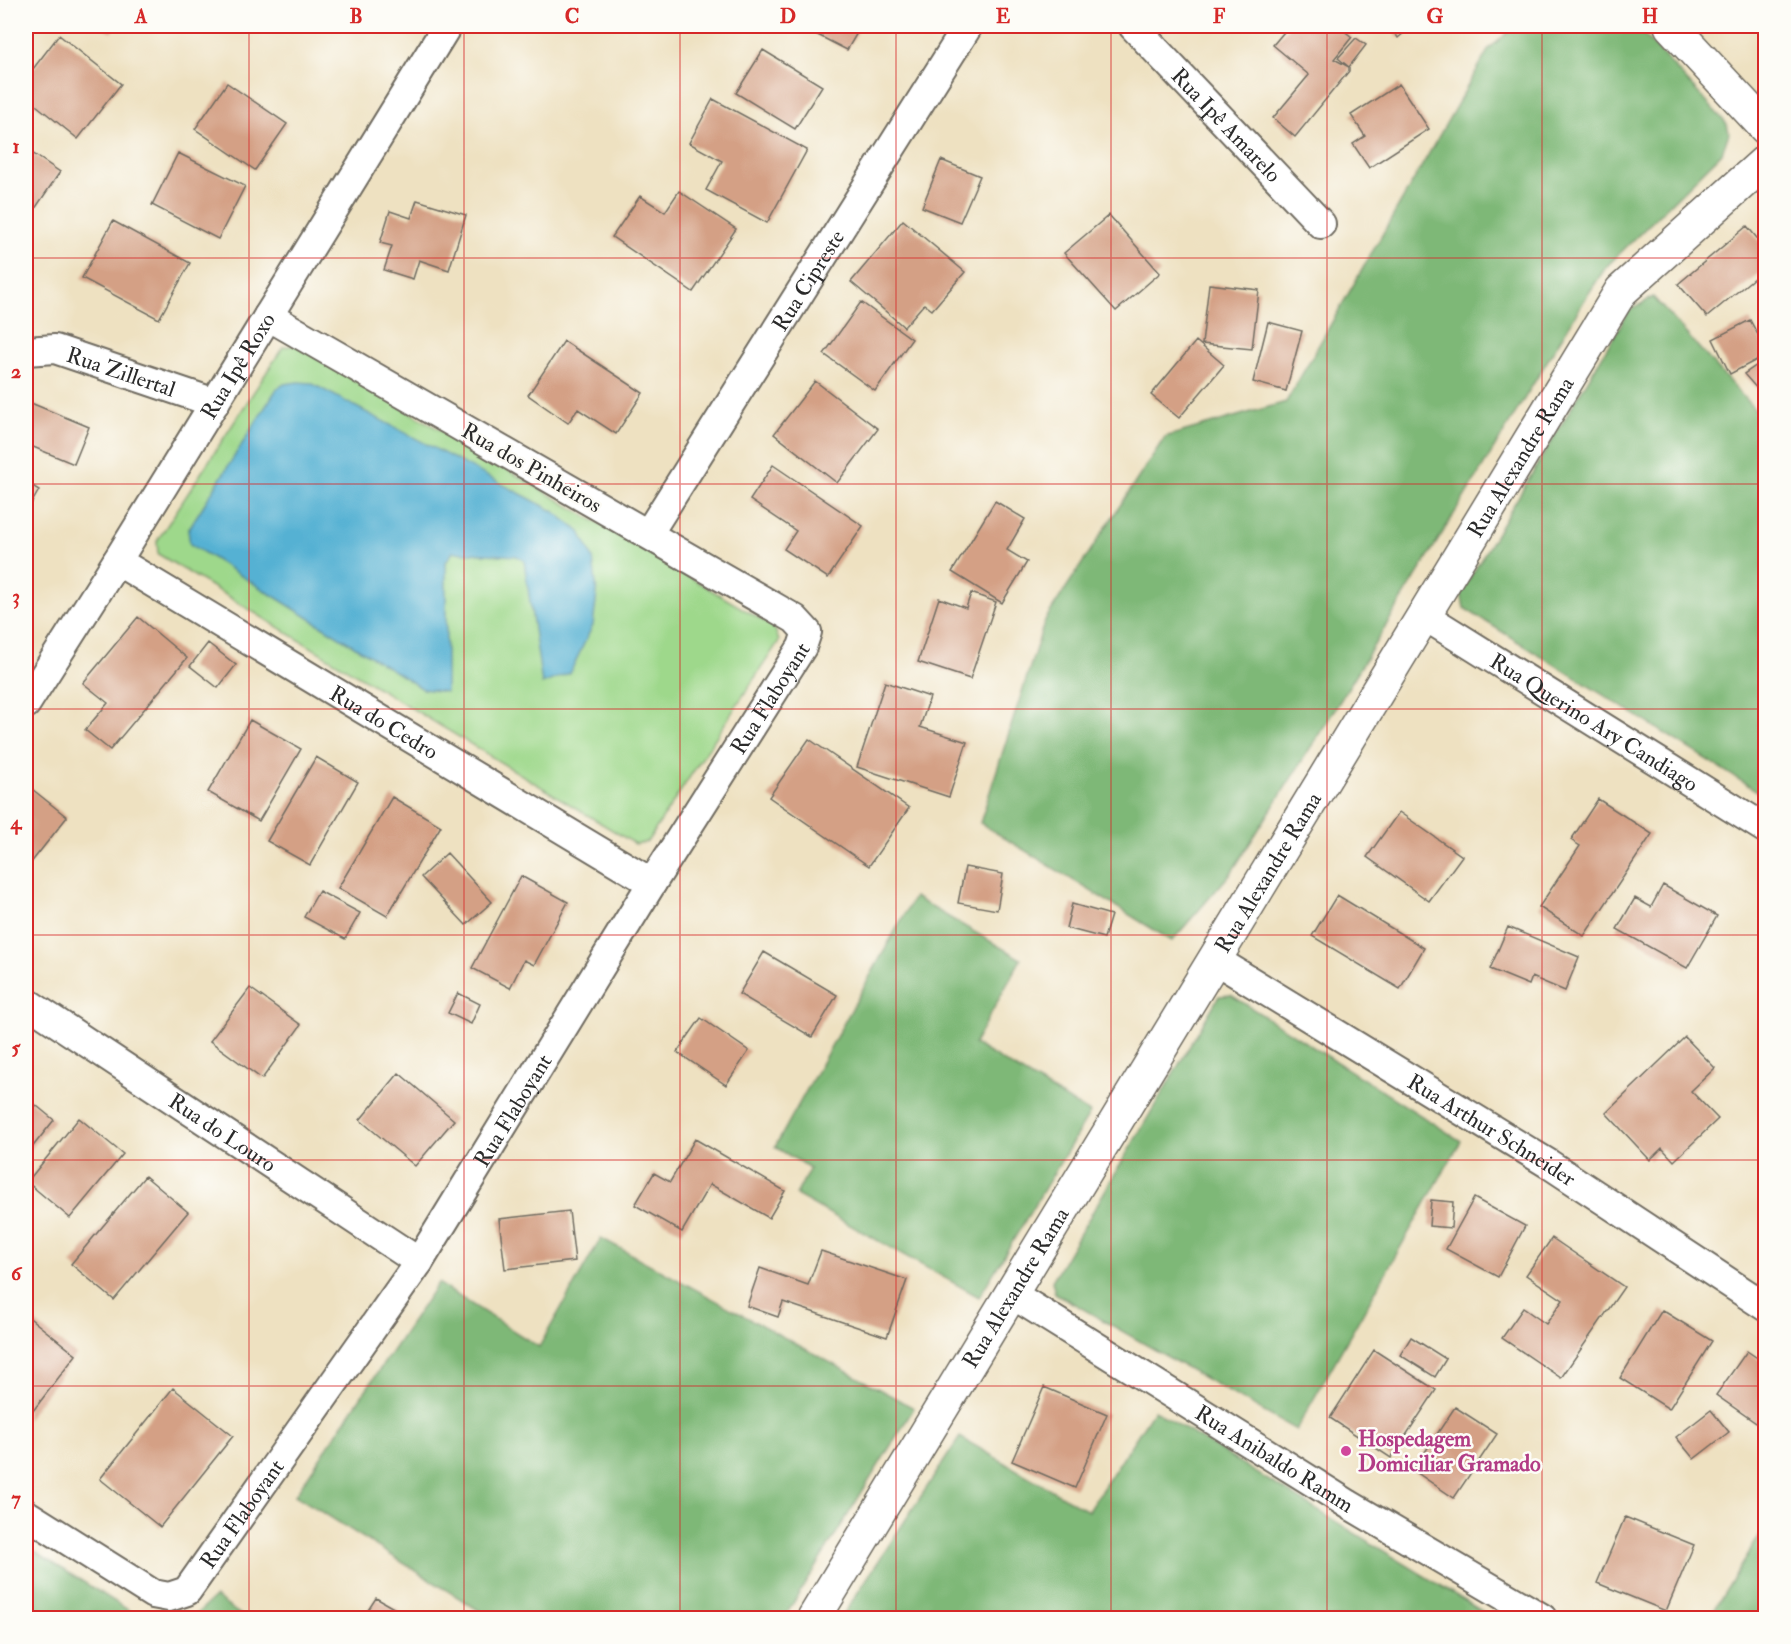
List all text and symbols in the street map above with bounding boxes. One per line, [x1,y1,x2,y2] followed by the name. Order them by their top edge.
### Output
[134,4,148,29] text: A
[349,4,363,29] text: B
[565,4,579,29] text: C
[780,4,796,29] text: D
[996,4,1011,29] text: E
[1213,4,1226,29] text: F
[1427,4,1444,29] text: G
[1642,4,1658,29] text: H
[1165,62,1287,189] street label: Rua Ipê Amarelo
[12,134,20,159] text: 1
[766,225,851,337] street label: Rua Cipreste
[195,308,282,425] street label: Rua Ipê Roxo
[63,341,179,404] street label: Rua Zillertal
[11,359,21,384] text: 2
[1461,371,1581,543] street label: Rua Alexandre Rama
[457,416,606,519] street label: Rua dos Pinheiros
[12,584,20,609] text: 3
[724,637,816,760] street label: Rua Flaboyant
[1484,647,1703,798] street label: Rua Querino Ary Candiago
[325,679,443,766] street label: Rua do Cedro
[1209,786,1329,958] street label: Rua Alexandre Rama
[10,810,23,835] text: 4
[12,1035,22,1060] text: 5
[468,1049,558,1172] street label: Rua Flaboyant
[1402,1068,1582,1193] street label: Rua Arthur Schneider
[163,1087,281,1179] street label: Rua do Louro
[956,1202,1076,1373] street label: Rua Alexandre Rama
[11,1261,23,1286] text: 6
[1190,1399,1359,1519] street label: Rua Anibaldo Ramm
[1358,1425,1541,1478] place label: Hospedagem Domiciliar Gramado
[1339,1444,1353,1458] marker: Hospedagem Domiciliar Gramado
[194,1454,291,1574] street label: Rua Flaboyant
[11,1486,21,1511] text: 7

